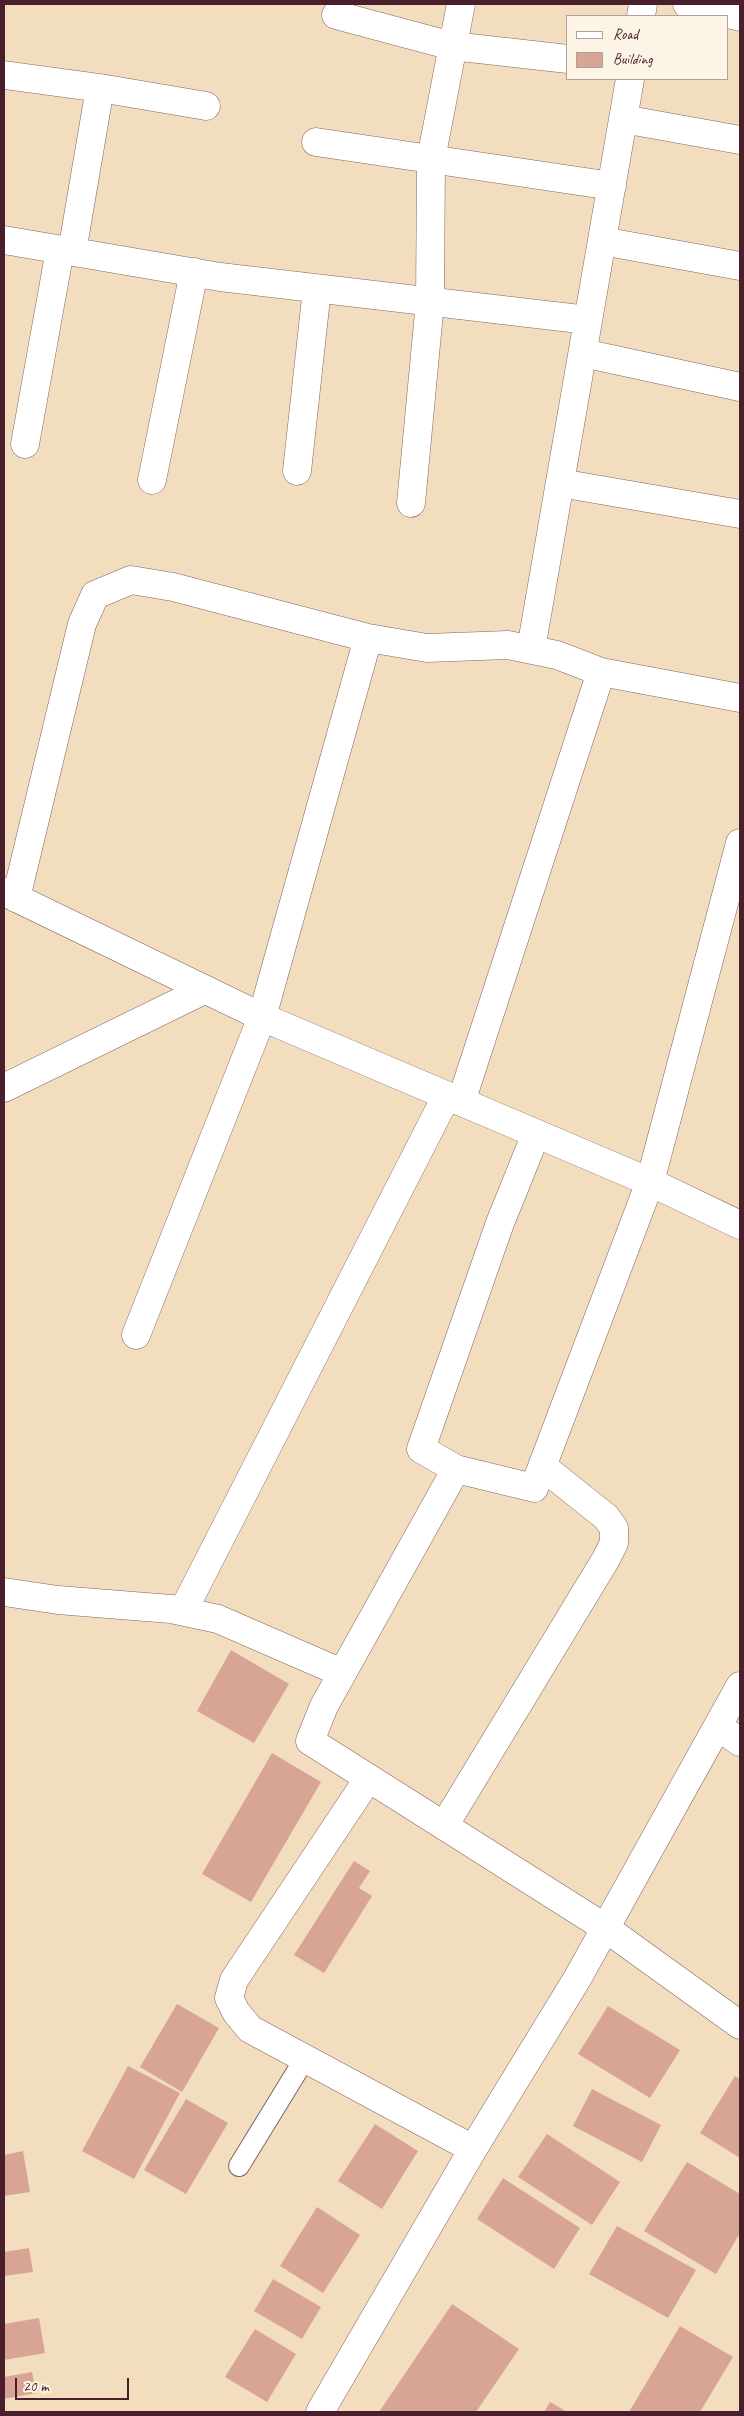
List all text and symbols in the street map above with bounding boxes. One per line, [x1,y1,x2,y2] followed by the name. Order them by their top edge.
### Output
[566,15,729,80] legend
[613,25,638,44] text: Road
[613,50,652,69] text: Building
[18,2368,131,2400] scale bar
[23,2377,49,2396] text: 20 m

